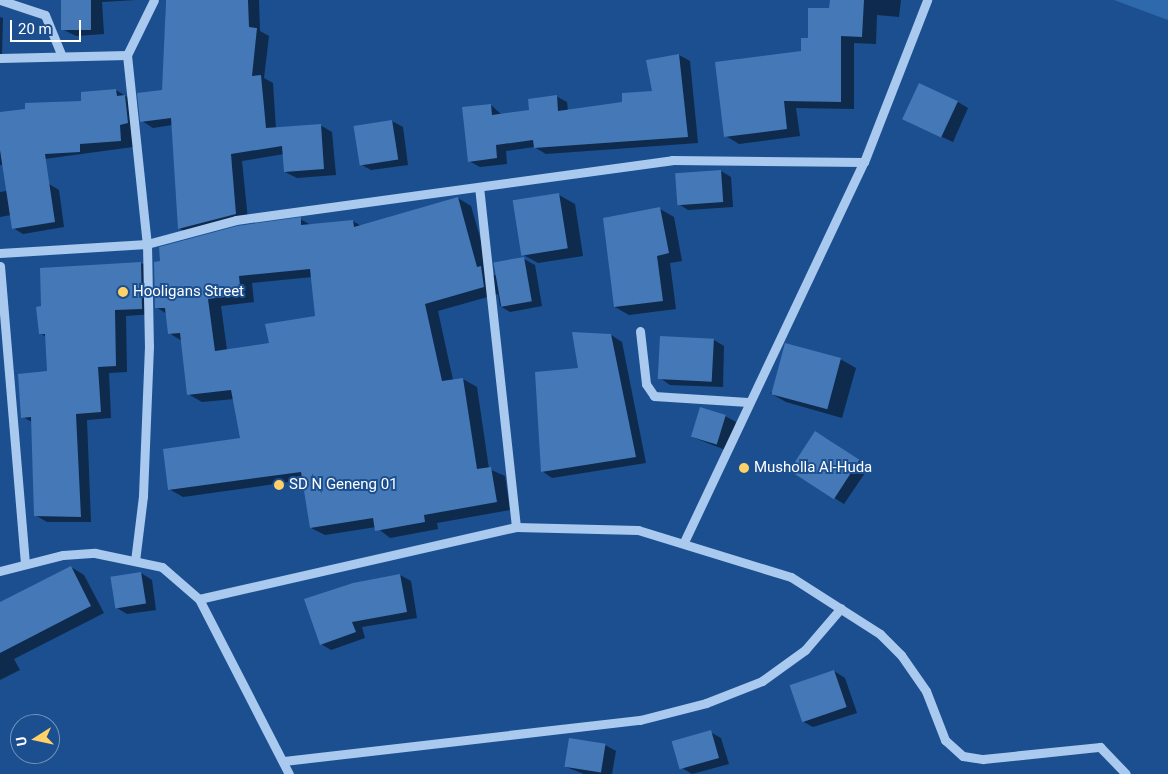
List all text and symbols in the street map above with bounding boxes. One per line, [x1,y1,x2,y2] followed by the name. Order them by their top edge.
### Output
[12,10,84,42] scale bar
[18,20,52,38] text: 20 m
[133,283,244,301] place label: Hooligans Street
[117,286,129,298] marker: Hooligans Street
[754,459,872,477] place label: Musholla Al-Huda
[738,462,750,474] marker: Musholla Al-Huda
[289,476,398,494] place label: SD N Geneng 01
[273,479,285,491] marker: SD N Geneng 01
[10,714,60,764] north arrow
[13,736,30,747] text: U

